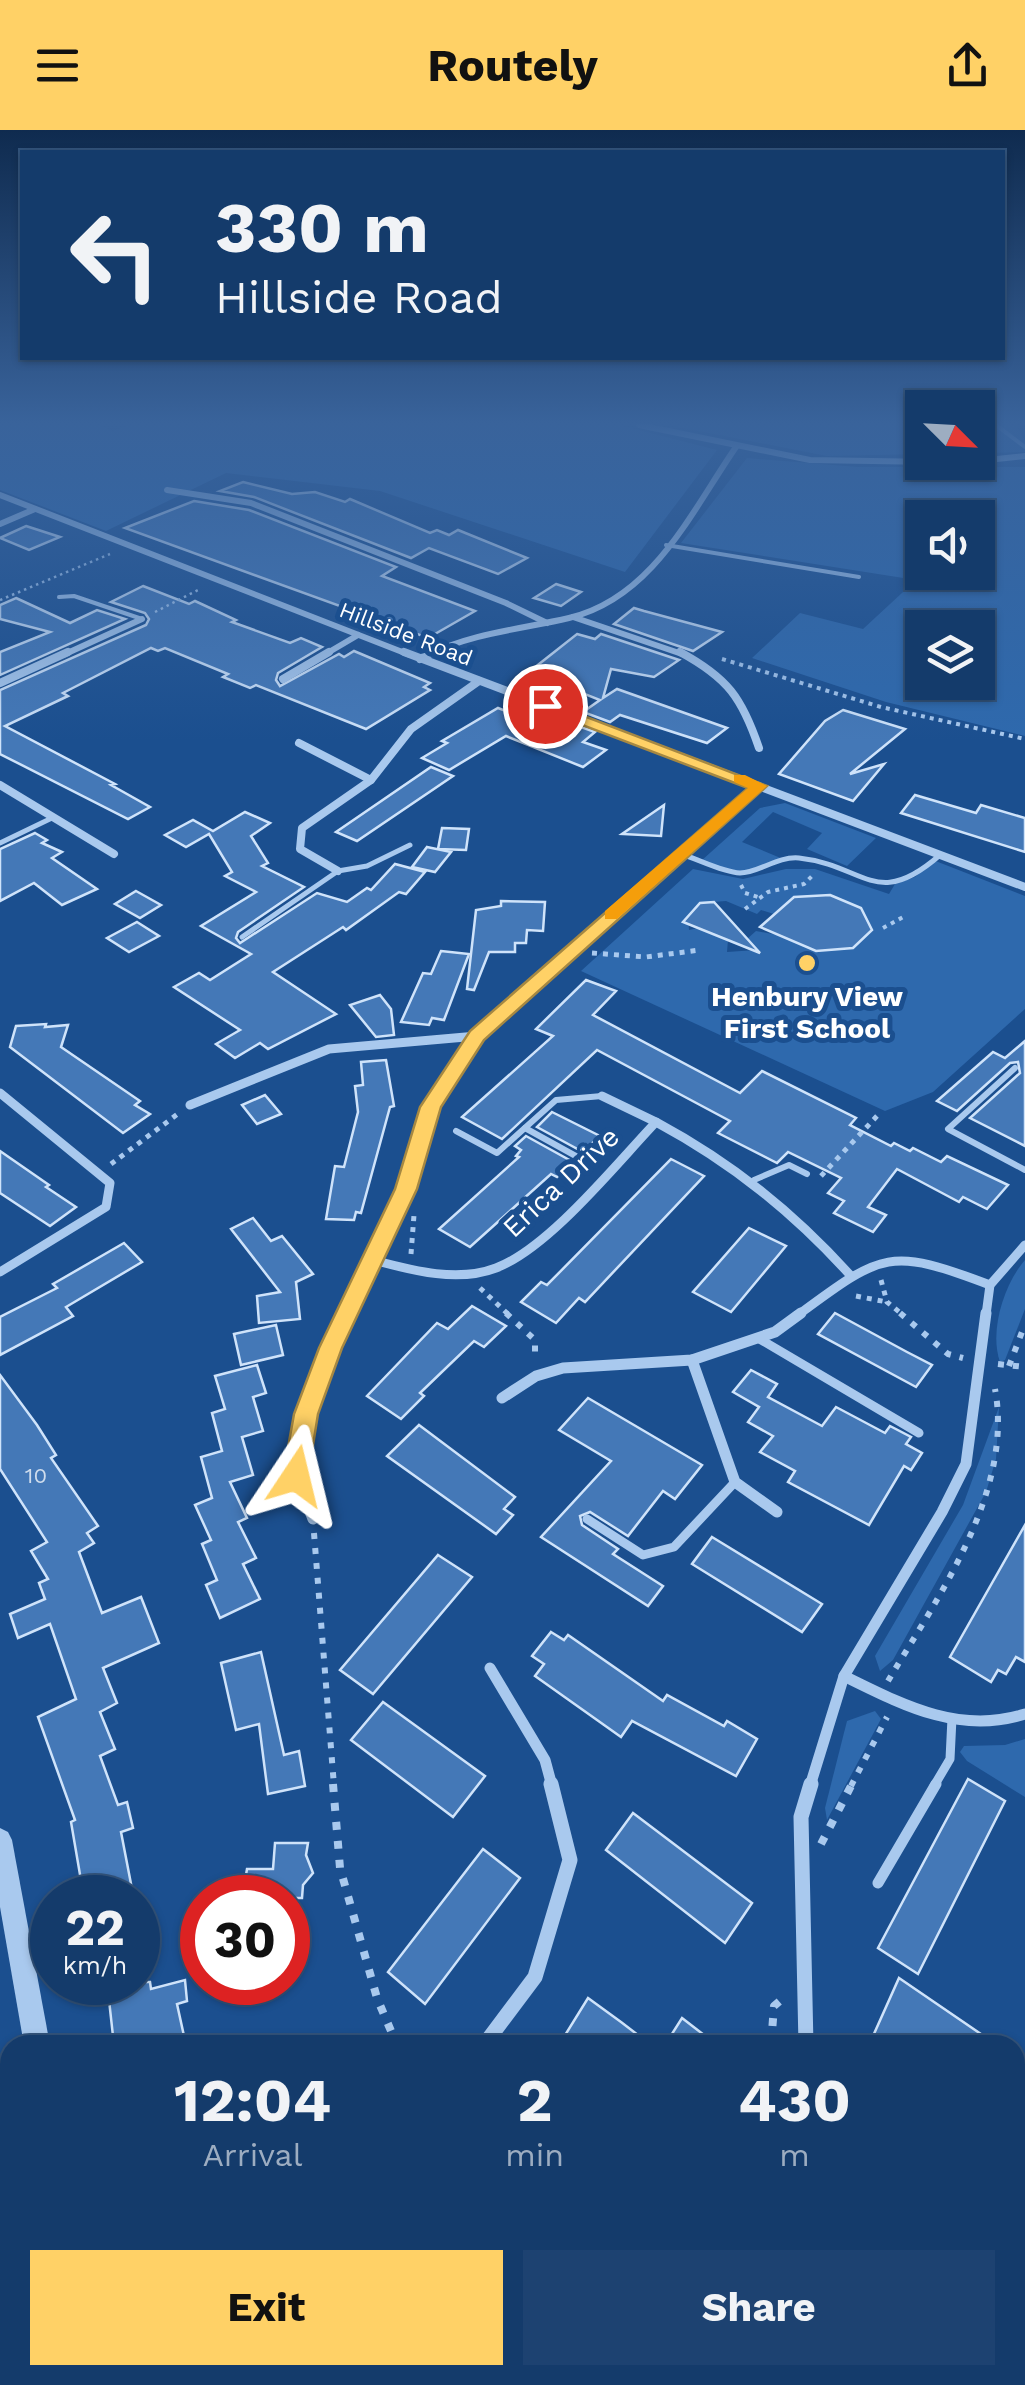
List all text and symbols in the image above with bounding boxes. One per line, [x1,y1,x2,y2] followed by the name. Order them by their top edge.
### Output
[30,38,85,93] icon: menu
[940,38,995,93] icon: share
[427,39,598,92] text: Routely
[215,187,429,269] text: 330 m
[50,190,180,320] icon: left
[215,271,503,324] text: Hillside Road
[905,390,995,480] north arrow
[905,390,995,700] map controls
[905,500,995,590] button: sound
[336,597,476,671] street label: Hillside Road
[905,610,995,700] button: layers
[503,664,588,749] pin
[518,679,573,734] icon: arrive
[796,952,818,974] marker: Henbury View First School
[711,980,904,1045] place label: Henbury View First School
[496,1120,626,1244] street label: Erica Drive
[244,1424,348,1528] position arrow
[25,1463,47,1488] house number: 10
[180,1875,310,2005] speed limit sign: 30
[65,1898,125,1957] text: 22
[63,1951,127,1980] text: km/h
[174,2065,331,2136] text: 12:04
[517,2065,552,2136] text: 2
[738,2065,851,2136] text: 430
[203,2136,303,2174] text: Arrival
[505,2136,564,2174] text: min
[779,2136,810,2174] text: m
[30,2250,503,2365] button: Exit
[523,2250,995,2365] button: Share

